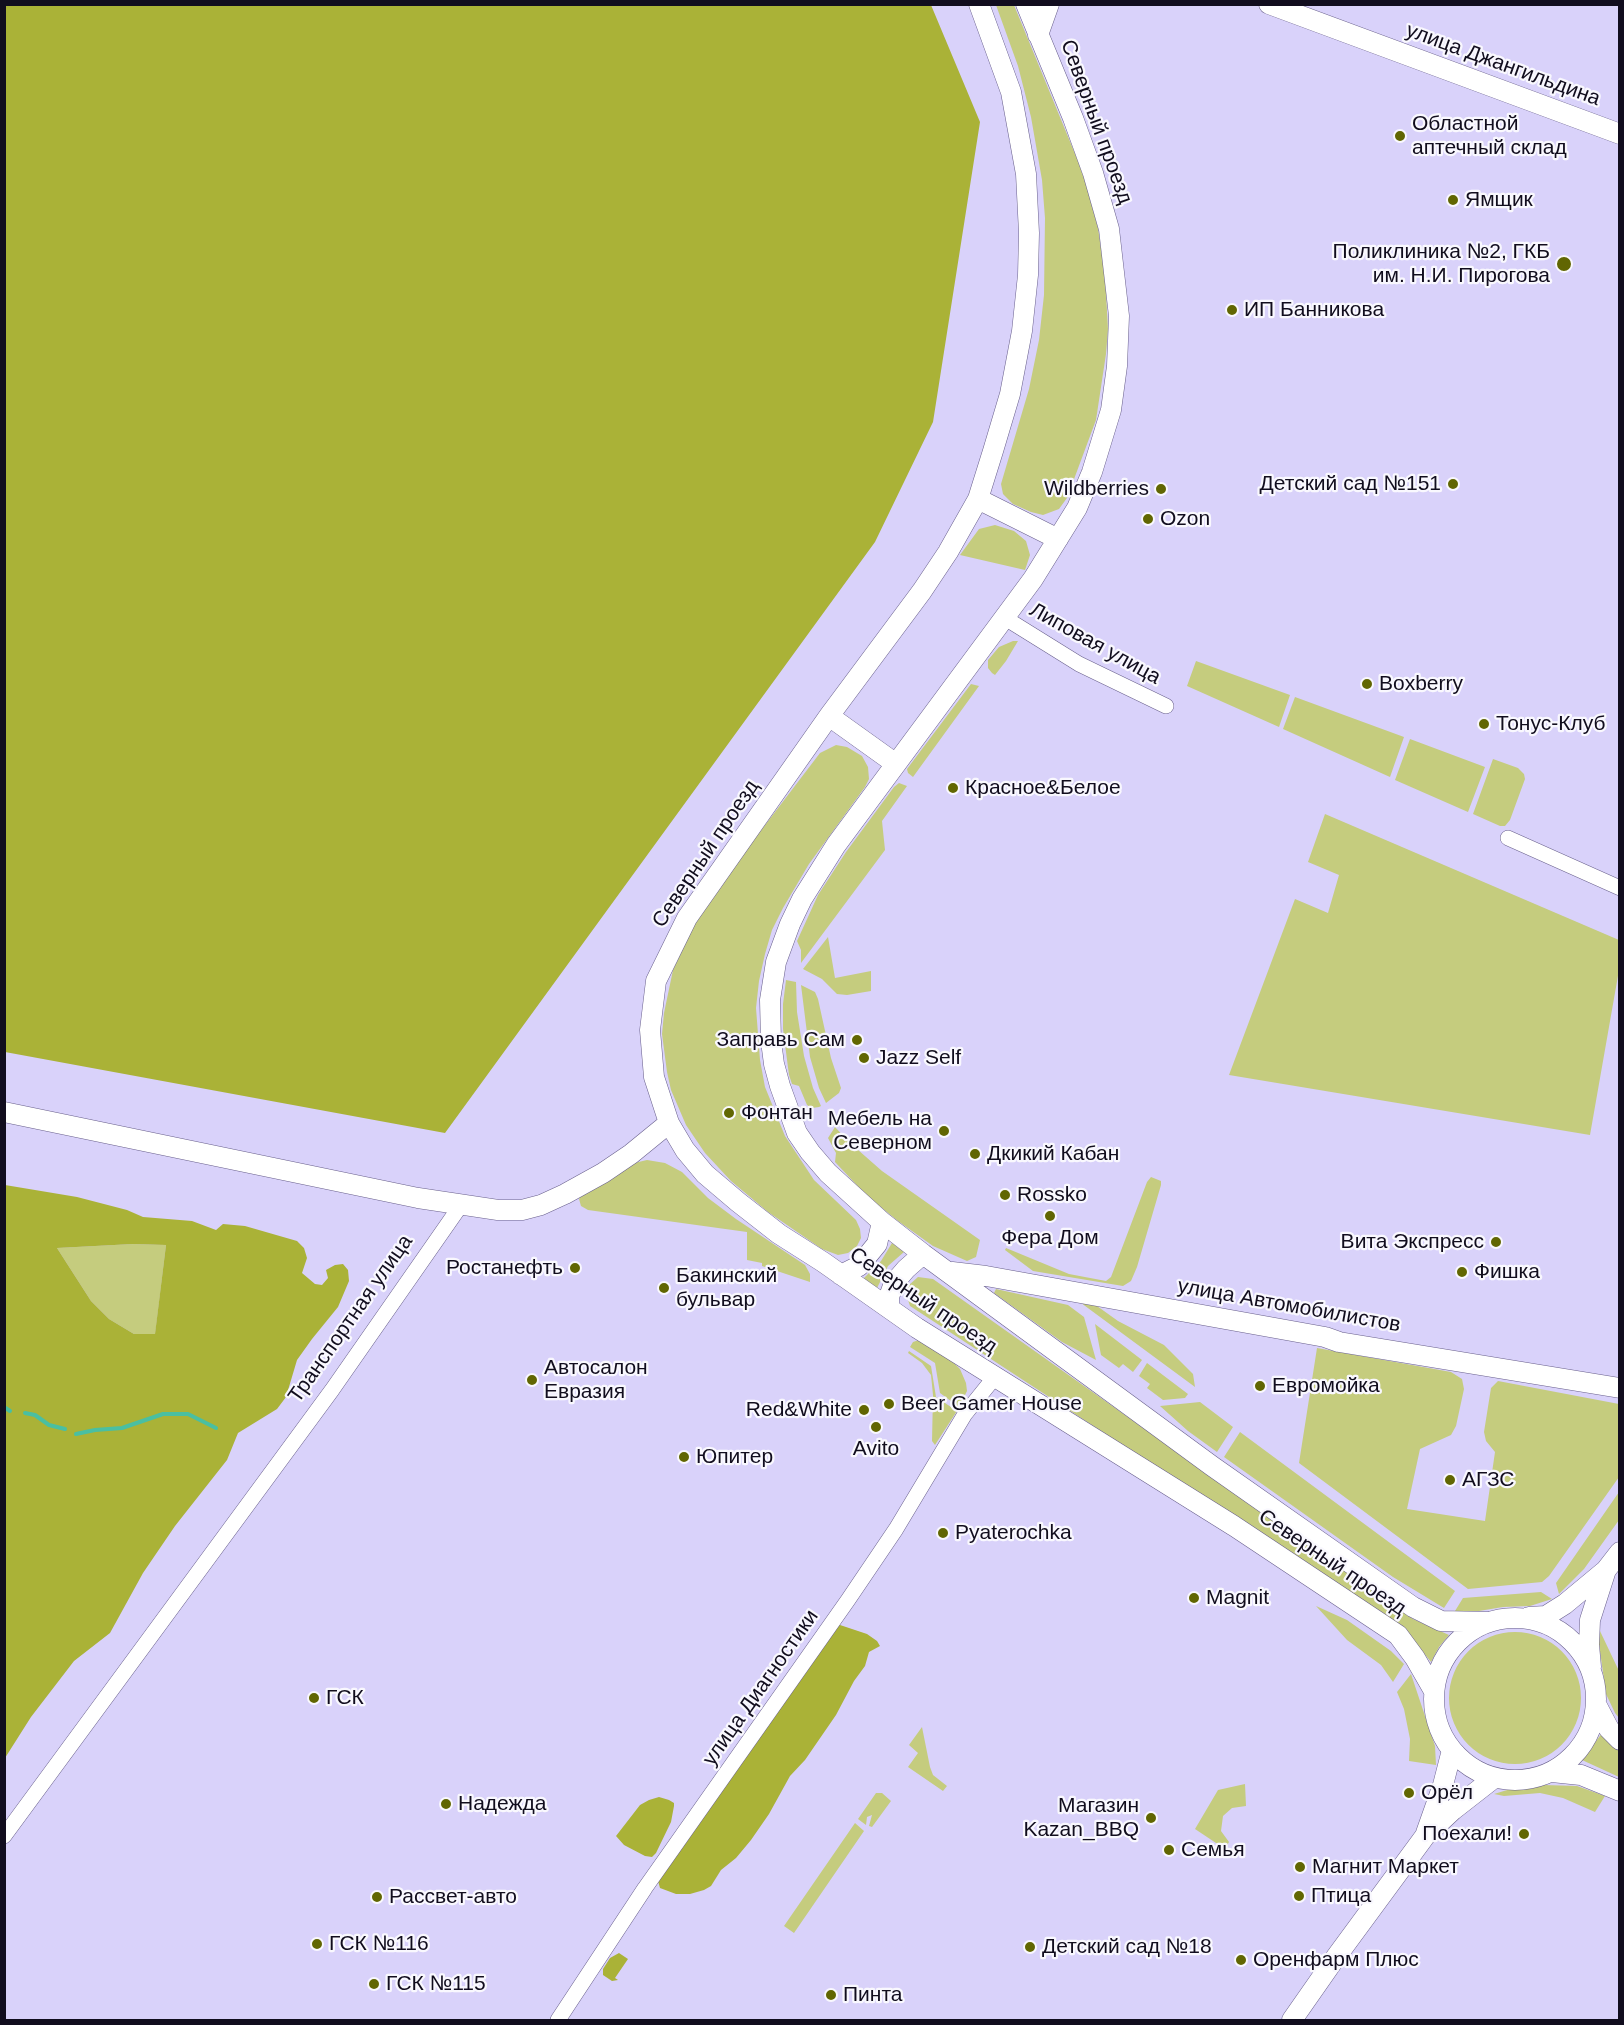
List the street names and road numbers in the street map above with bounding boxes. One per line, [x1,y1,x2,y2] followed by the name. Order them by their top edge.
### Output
[1402,18,1604,112] street label: улица Джангильдина
[1055,37,1137,207] street label: Северный проезд
[1025,598,1165,690] street label: Липовая улица
[647,775,765,933] street label: Северный проезд
[284,1230,418,1408] street label: Транспортная улица
[844,1242,1002,1360] street label: Северный проезд
[1176,1274,1402,1338] street label: улица Автомобилистов
[1253,1504,1411,1622] street label: Северный проезд
[698,1605,824,1771] street label: улица Диагностики

